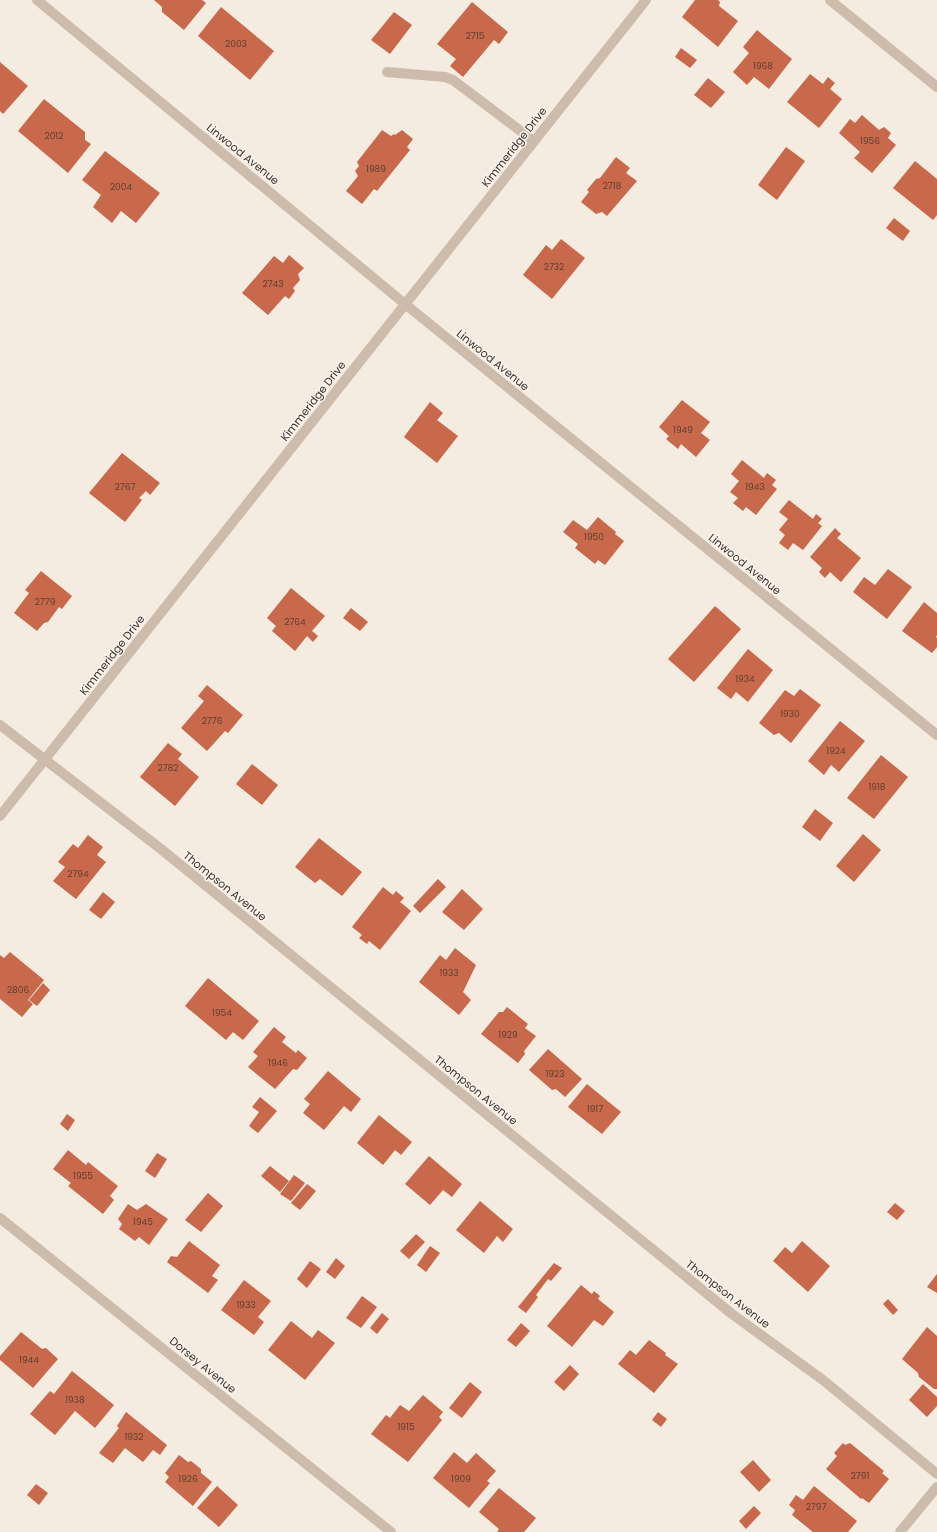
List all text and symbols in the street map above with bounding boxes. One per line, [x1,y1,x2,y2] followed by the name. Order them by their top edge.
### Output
[466,30,485,42] house number: 2715
[225,38,247,50] house number: 2003
[753,60,773,72] house number: 1968
[478,103,551,190] street label: Kimmeridge Drive
[203,120,283,188] street label: Linwood Avenue
[45,130,63,142] house number: 2012
[860,135,880,147] house number: 1956
[366,163,386,175] house number: 1989
[603,180,622,192] house number: 2718
[110,181,132,193] house number: 2004
[544,261,564,273] house number: 2732
[262,278,284,290] house number: 2743
[453,326,533,394] street label: Linwood Avenue
[277,357,350,444] street label: Kimmeridge Drive
[673,424,693,436] house number: 1949
[115,481,135,493] house number: 2767
[745,481,765,493] house number: 1943
[705,530,785,598] street label: Linwood Avenue
[584,531,604,543] house number: 1950
[35,596,56,608] house number: 2779
[76,611,149,698] street label: Kimmeridge Drive
[284,616,306,628] house number: 2764
[735,673,755,685] house number: 1934
[780,708,800,720] house number: 1930
[202,715,223,727] house number: 2776
[826,745,846,757] house number: 1924
[158,762,178,774] house number: 2782
[868,781,886,793] house number: 1918
[180,847,270,925] street label: Thompson Avenue
[67,868,89,880] house number: 2794
[439,967,459,979] house number: 1933
[7,984,29,996] house number: 2806
[212,1007,232,1019] house number: 1954
[498,1029,518,1041] house number: 1929
[431,1051,521,1129] street label: Thompson Avenue
[268,1057,288,1069] house number: 1946
[545,1068,565,1080] house number: 1923
[587,1103,603,1115] house number: 1917
[73,1170,93,1182] house number: 1955
[133,1216,153,1228] house number: 1945
[683,1256,774,1332] street label: Thompson Avenue
[236,1299,256,1311] house number: 1933
[166,1333,240,1397] street label: Dorsey Avenue
[19,1354,39,1366] house number: 1944
[65,1394,85,1406] house number: 1938
[397,1421,415,1433] house number: 1915
[124,1431,144,1443] house number: 1932
[851,1470,869,1482] house number: 2791
[178,1473,198,1485] house number: 1926
[451,1473,471,1485] house number: 1909
[806,1501,826,1513] house number: 2797

